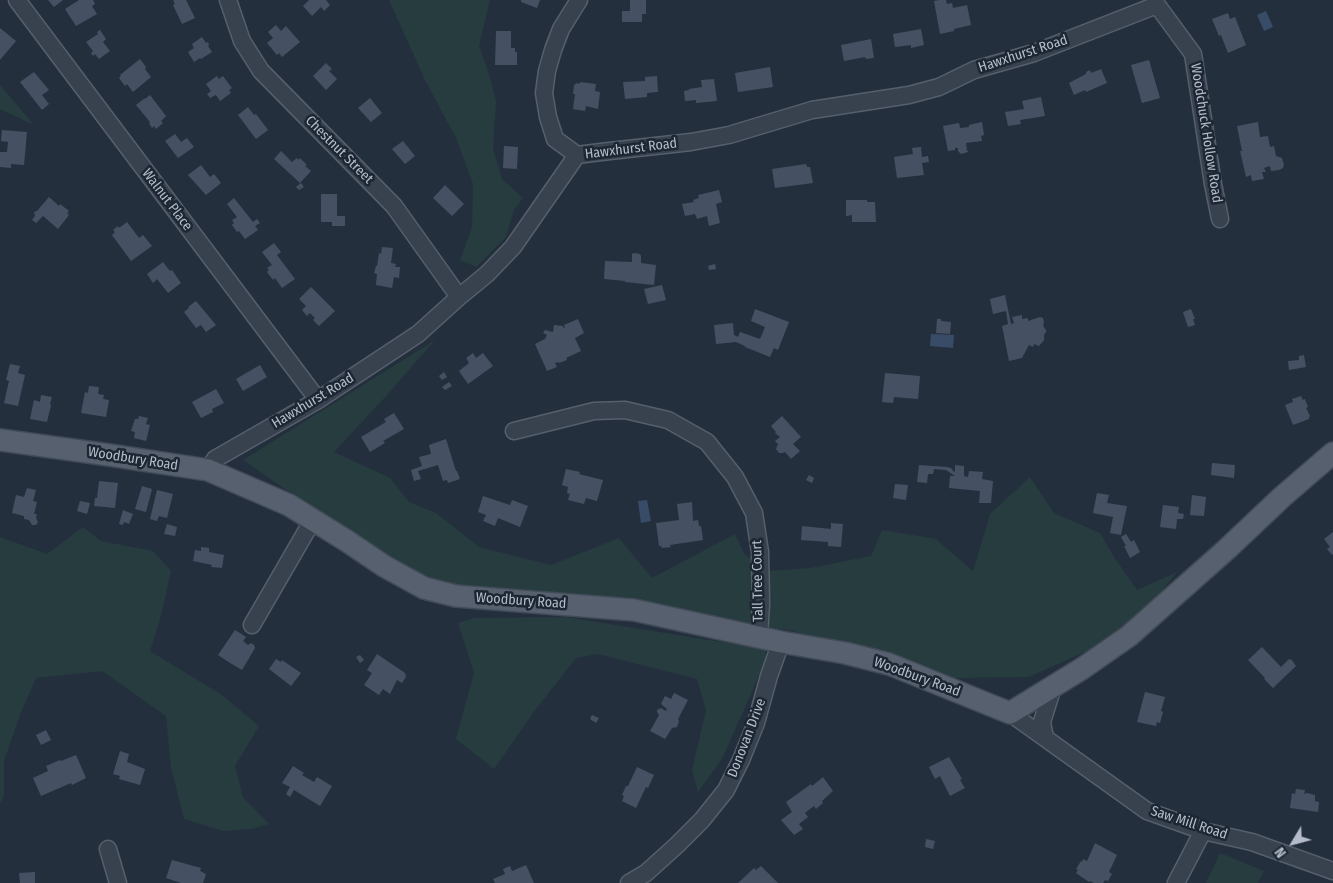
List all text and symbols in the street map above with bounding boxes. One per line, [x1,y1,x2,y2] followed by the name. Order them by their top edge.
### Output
[976,32,1070,76] street label: Hawxhurst Road
[1187,62,1225,204] street label: Woodchuck Hollow Road
[302,113,376,187] street label: Chestnut Street
[584,135,678,163] street label: Hawxhurst Road
[138,166,196,234] street label: Walnut Place
[269,370,357,432] street label: Hawxhurst Road
[87,444,179,474] street label: Woodbury Road
[749,540,767,622] street label: Tall Tree Court
[475,589,567,613] street label: Woodbury Road
[871,654,963,700] street label: Woodbury Road
[724,696,770,780] street label: Donovan Drive
[1149,803,1229,843] street label: Saw Mill Road
[1268,818,1318,868] north arrow
[1271,844,1290,861] text: N

